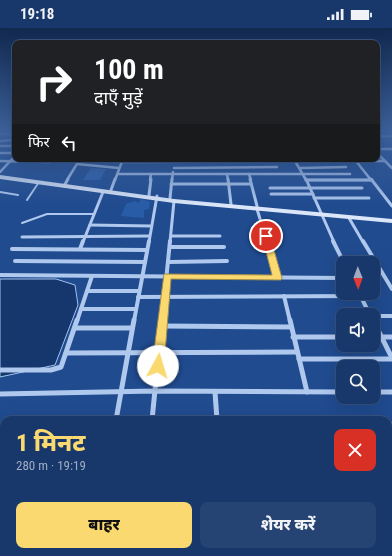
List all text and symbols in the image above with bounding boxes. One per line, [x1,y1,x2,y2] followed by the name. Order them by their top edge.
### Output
[20,5,54,23] text: 19:18
[94,53,164,86] text: 100 m
[28,56,80,108] icon: right
[94,87,143,108] text: दाएँ मुड़ें
[58,132,80,154] icon: left
[28,133,50,151] text: फिर
[249,219,283,253] pin
[255,225,277,247] icon: arrive
[336,256,380,300] north arrow
[336,256,380,404] map controls
[336,308,380,352] button: sound
[137,345,179,387] position arrow
[336,360,380,404] button: search
[16,429,85,457] text: 1 मिनट
[334,429,376,471] button: close
[16,458,86,473] text: 280 m · 19:19
[16,502,192,548] button: बाहर
[200,502,376,548] button: शेयर करें

